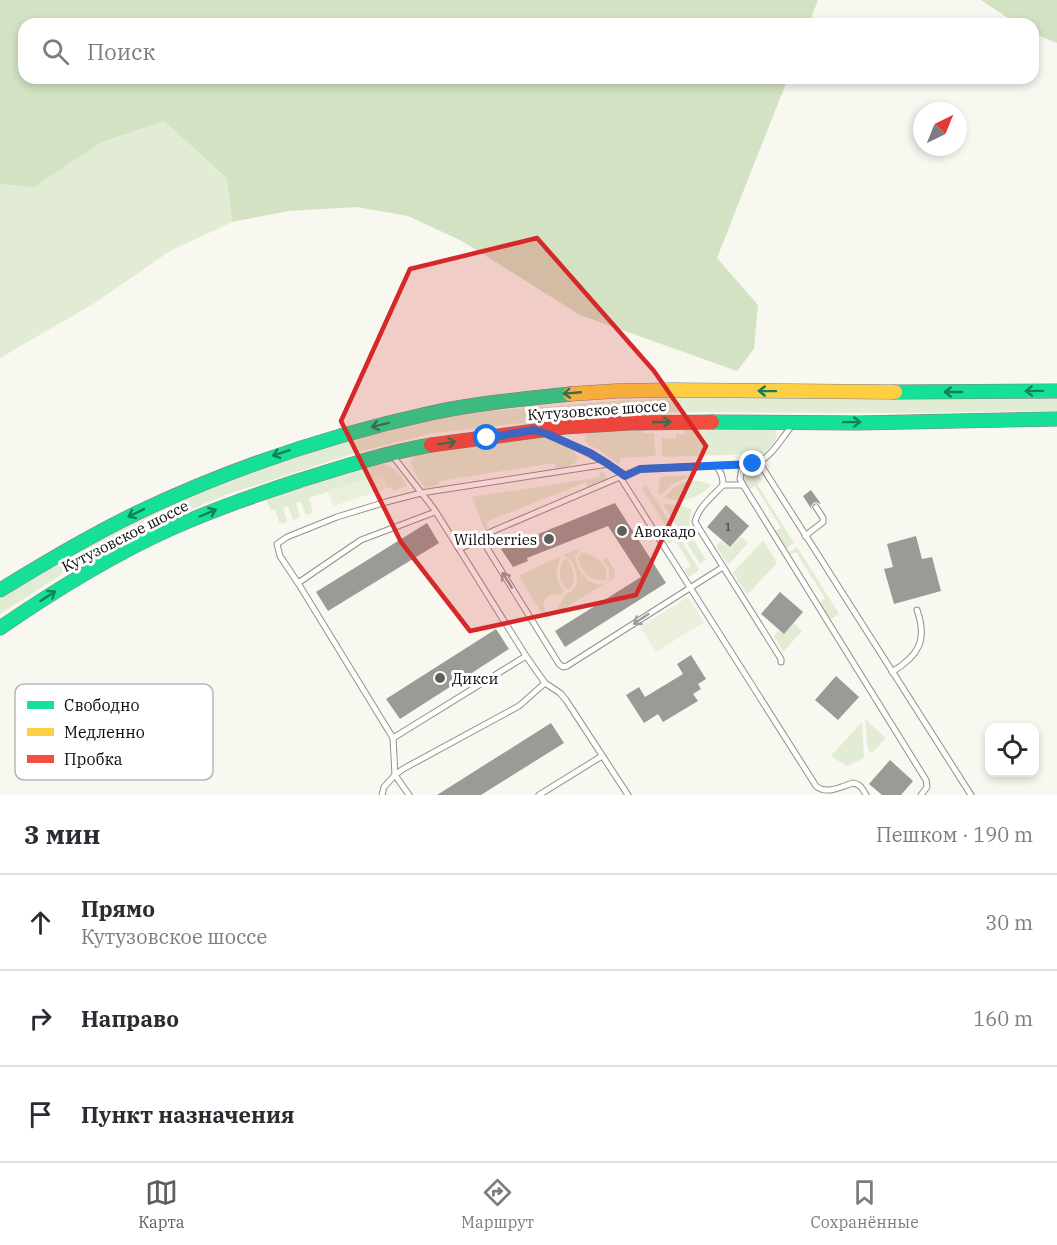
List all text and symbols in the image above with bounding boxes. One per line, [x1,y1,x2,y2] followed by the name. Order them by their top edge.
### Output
[18,18,1039,84] search box
[39,35,72,68] icon: search
[87,37,155,66] text: Поиск
[913,102,967,156] north arrow
[757,385,777,397] one-way arrow
[1025,385,1045,397] one-way arrow
[943,386,963,398] one-way arrow
[562,388,582,399] one-way arrow
[527,396,667,424] street label: Кутузовское шоссе
[651,416,671,427] one-way arrow
[842,416,862,428] one-way arrow
[370,419,389,431] one-way arrow
[473,424,499,450] route start
[437,438,457,449] one-way arrow
[272,448,291,459] one-way arrow
[739,450,765,476] route end
[58,496,192,576] street label: Кутузовское шоссе
[128,507,146,519] one-way arrow
[198,507,216,518] one-way arrow
[724,519,732,534] house number: 1
[634,522,696,541] place label: Авокадо
[615,524,629,538] marker: Авокадо
[454,530,537,549] place label: Wildberries
[542,532,556,546] marker: Wildberries
[501,572,513,589] one-way arrow
[39,589,56,601] one-way arrow
[633,613,650,625] one-way arrow
[452,669,499,688] place label: Дикси
[433,671,447,685] marker: Дикси
[15,684,213,780] legend
[64,695,140,715] text: Свободно
[64,722,145,742] text: Медленно
[985,723,1039,777] map controls
[985,723,1039,777] button: locate
[64,749,123,769] text: Пробка
[24,817,100,851] text: 3 мин
[876,821,1033,848] text: Пешком · 190 m
[81,894,155,923] text: Прямо
[24,906,57,939] icon: ahead
[985,909,1033,936] text: 30 m
[81,923,267,950] text: Кутузовское шоссе
[24,1002,57,1035] icon: right
[81,1004,179,1033] text: Направо
[973,1005,1033,1032] text: 160 m
[24,1098,57,1131] icon: arrive
[81,1100,295,1129] text: Пункт назначения
[138,1176,185,1232] tab: Карта
[461,1176,534,1232] tab: Маршрут
[810,1176,919,1232] tab: Сохранённые

